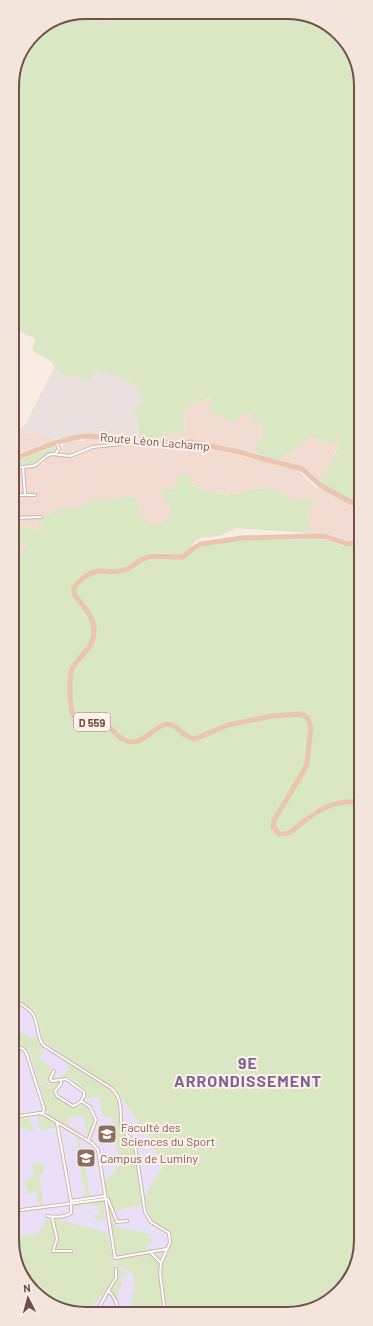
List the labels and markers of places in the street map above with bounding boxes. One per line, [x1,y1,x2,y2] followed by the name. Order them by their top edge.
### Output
[121,1120,215,1148] place label: Faculté des Sciences du Sport
[96,1123,118,1145] school or university icon: Faculté des Sciences du Sport
[75,1147,97,1169] school or university icon: Campus de Luminy
[100,1151,198,1165] place label: Campus de Luminy

